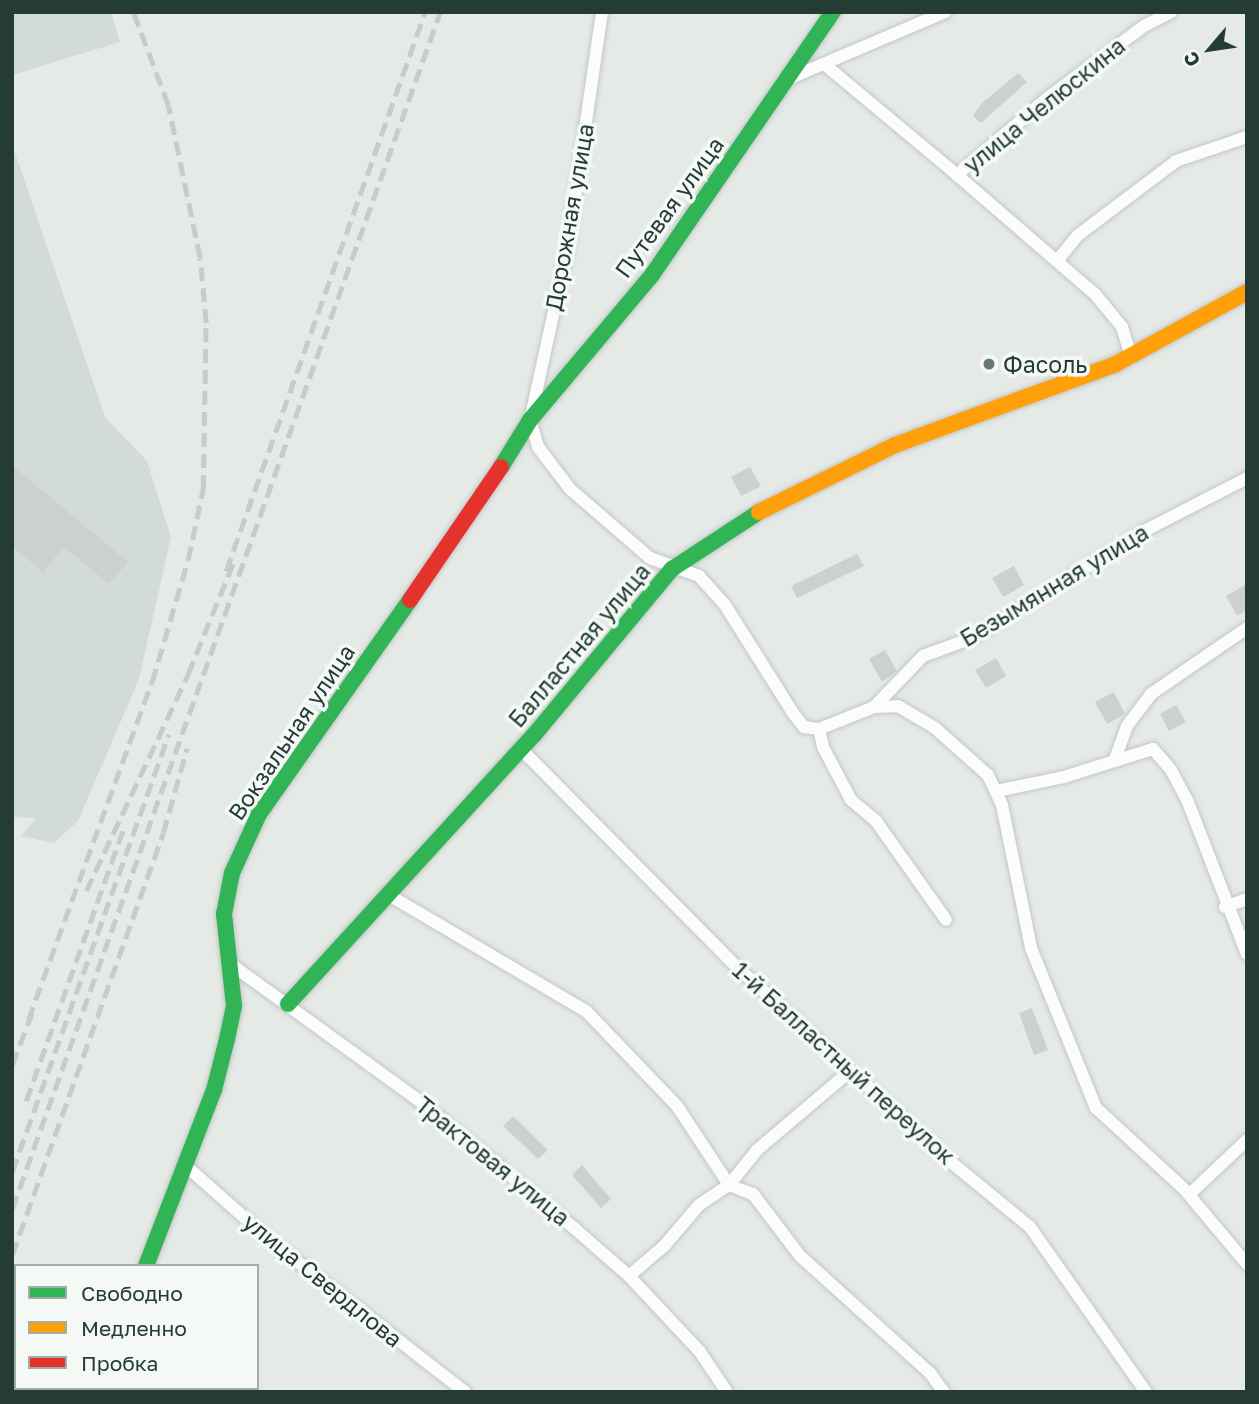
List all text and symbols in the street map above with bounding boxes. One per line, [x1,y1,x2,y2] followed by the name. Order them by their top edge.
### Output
[1175,14,1245,84] north arrow
[958,31,1130,179] street label: улица Челюскина
[1178,48,1205,71] text: С
[539,121,599,313] street label: Дорожная улица
[609,131,729,283] street label: Путевая улица
[1003,350,1087,378] place label: Фасоль
[981,356,997,372] marker: Фасоль
[955,518,1153,652] street label: Безымянная улица
[502,558,656,732] street label: Балластная улица
[222,639,360,825] street label: Вокзальная улица
[727,956,961,1170] street label: 1-й Балластный переулок
[411,1091,575,1231] street label: Трактовая улица
[238,1207,408,1353] street label: улица Свердлова
[14,1264,259,1390] legend
[81,1280,183,1306] text: Свободно
[81,1315,187,1341] text: Медленно
[81,1350,159,1376] text: Пробка

